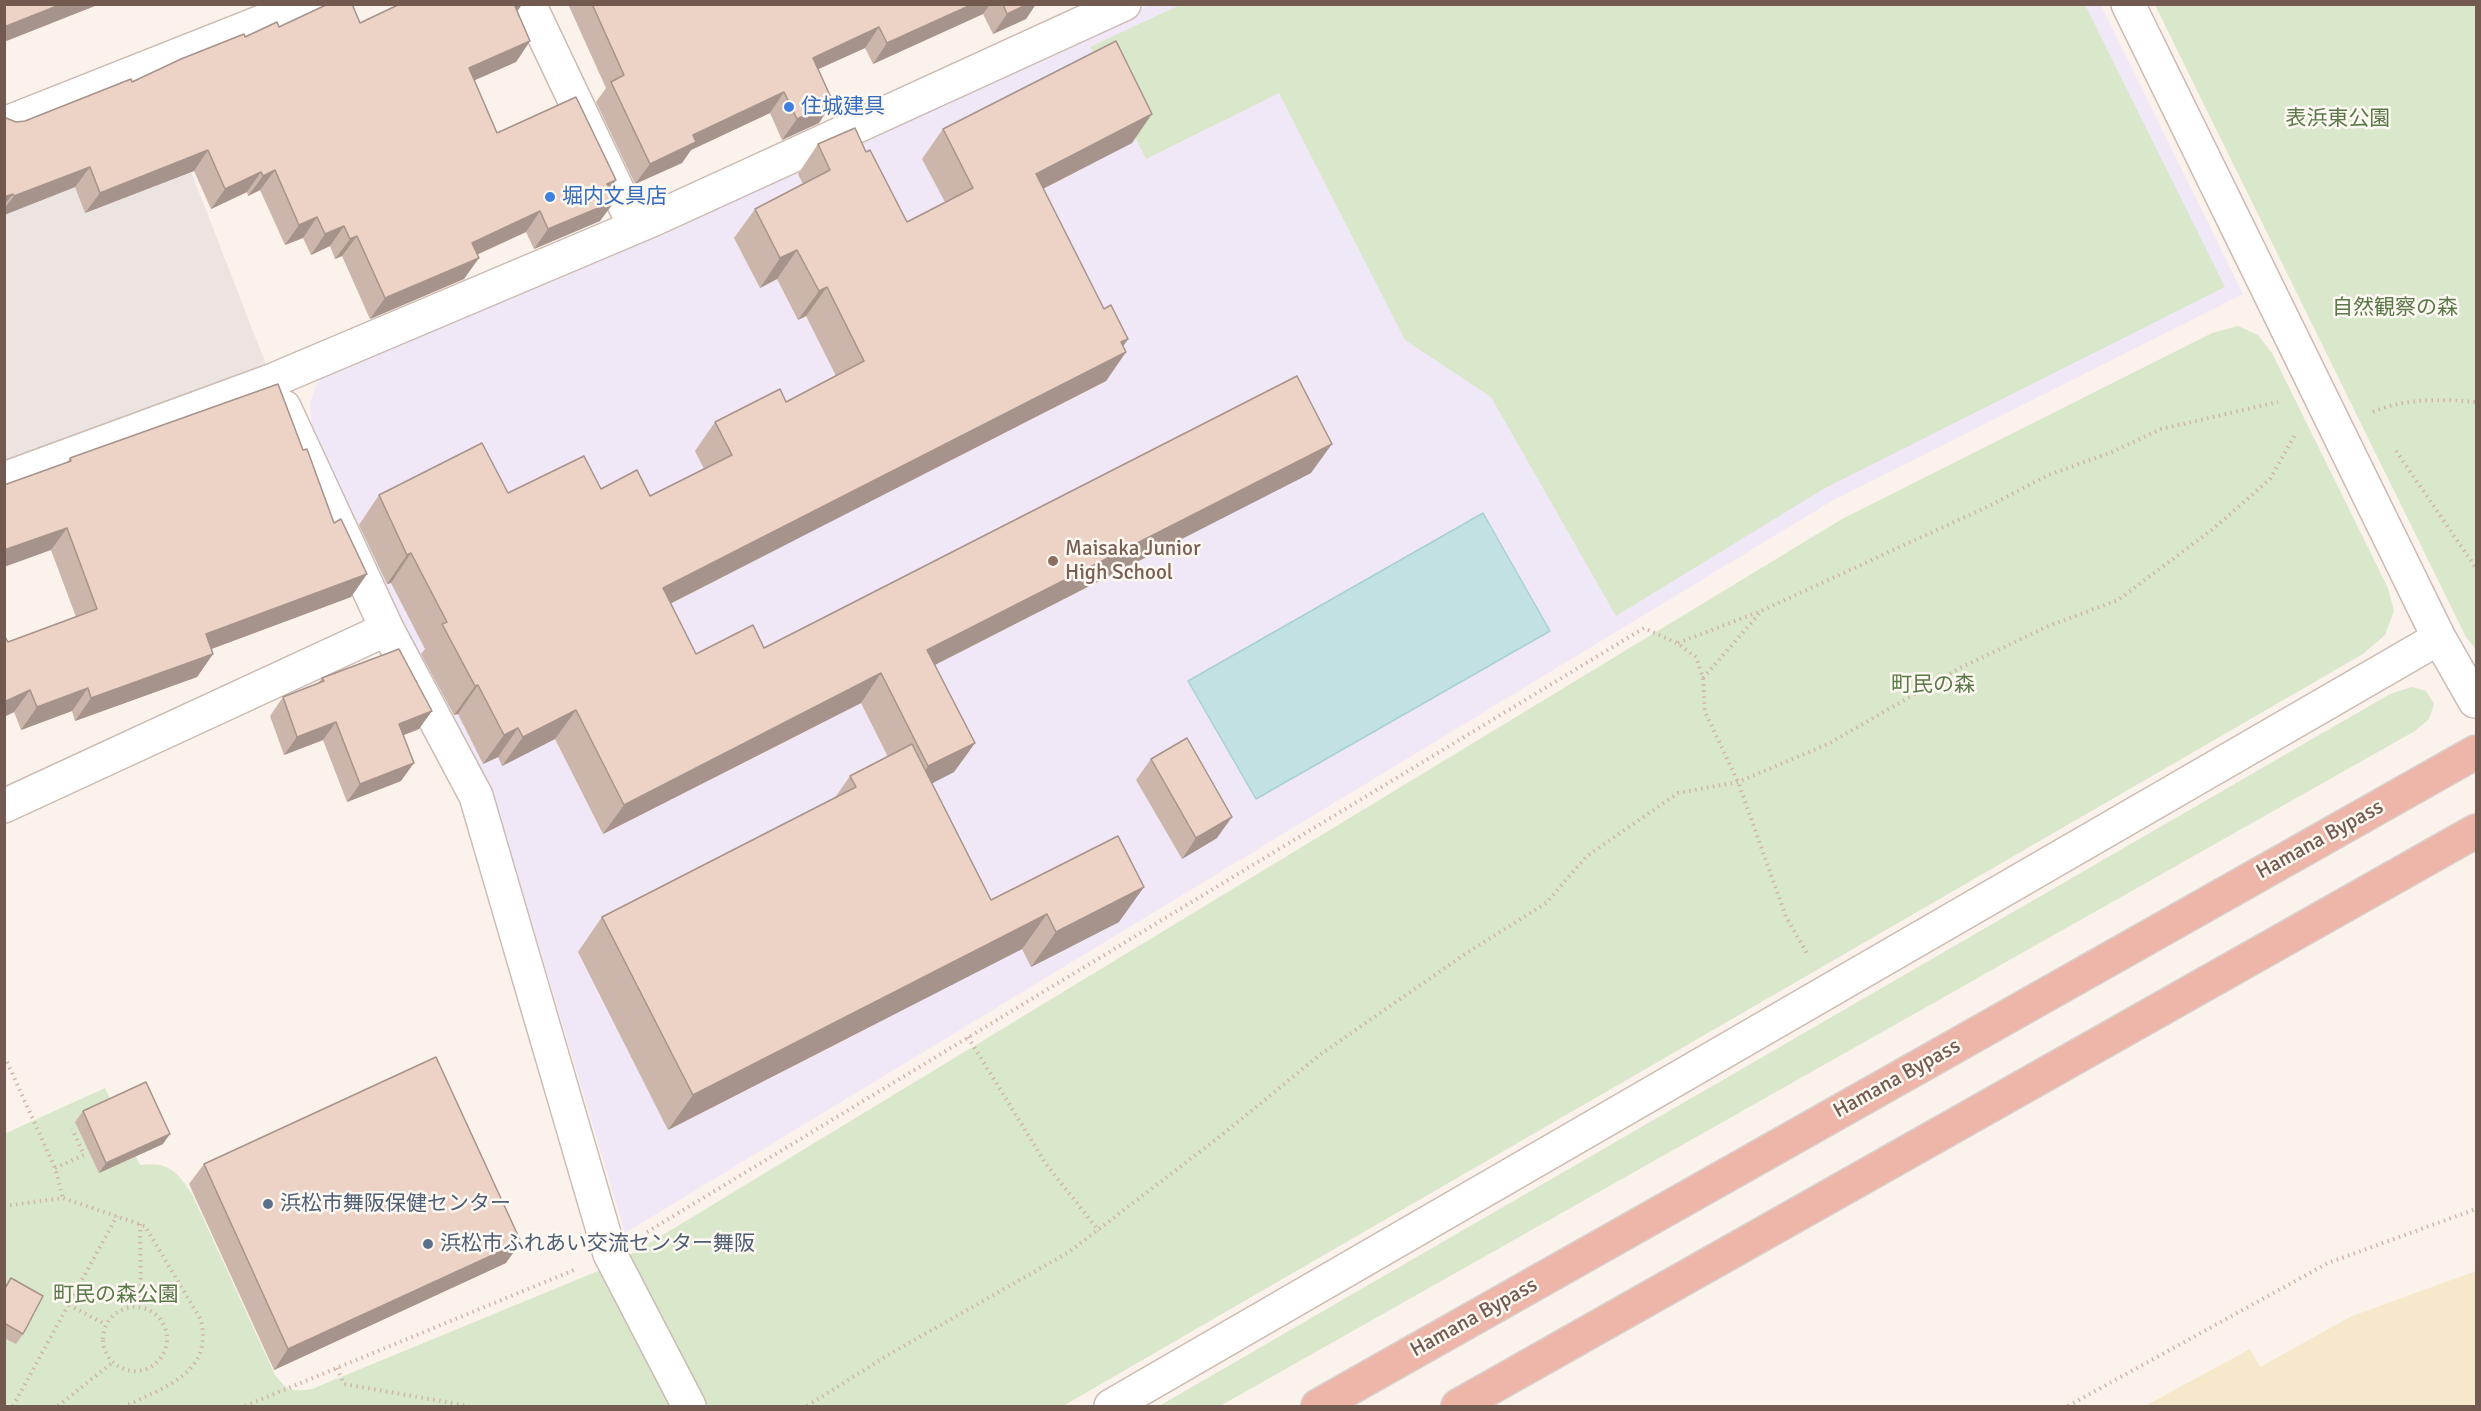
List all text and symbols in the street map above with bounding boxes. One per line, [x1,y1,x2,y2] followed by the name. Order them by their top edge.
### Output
[801,94,885,120] place label: 住城建具
[782,100,796,114] marker: 住城建具
[2286,106,2390,132] park label: 表浜東公園
[562,184,667,210] place label: 堀内文具店
[543,190,557,204] marker: 堀内文具店
[2332,295,2458,321] park label: 自然観察の森
[1065,536,1201,586] place label: Maisaka Junior High School
[1046,554,1060,568] marker: Maisaka Junior High School
[1891,672,1975,698] park label: 町民の森
[2252,795,2388,885] street label: Hamana Bypass
[1829,1034,1965,1124] street label: Hamana Bypass
[280,1191,511,1217] place label: 浜松市舞阪保健センター
[261,1197,275,1211] marker: 浜松市舞阪保健センター
[440,1231,755,1257] place label: 浜松市ふれあい交流センター舞阪
[421,1237,435,1251] marker: 浜松市ふれあい交流センター舞阪
[1406,1273,1542,1363] street label: Hamana Bypass
[53,1282,179,1308] park label: 町民の森公園

